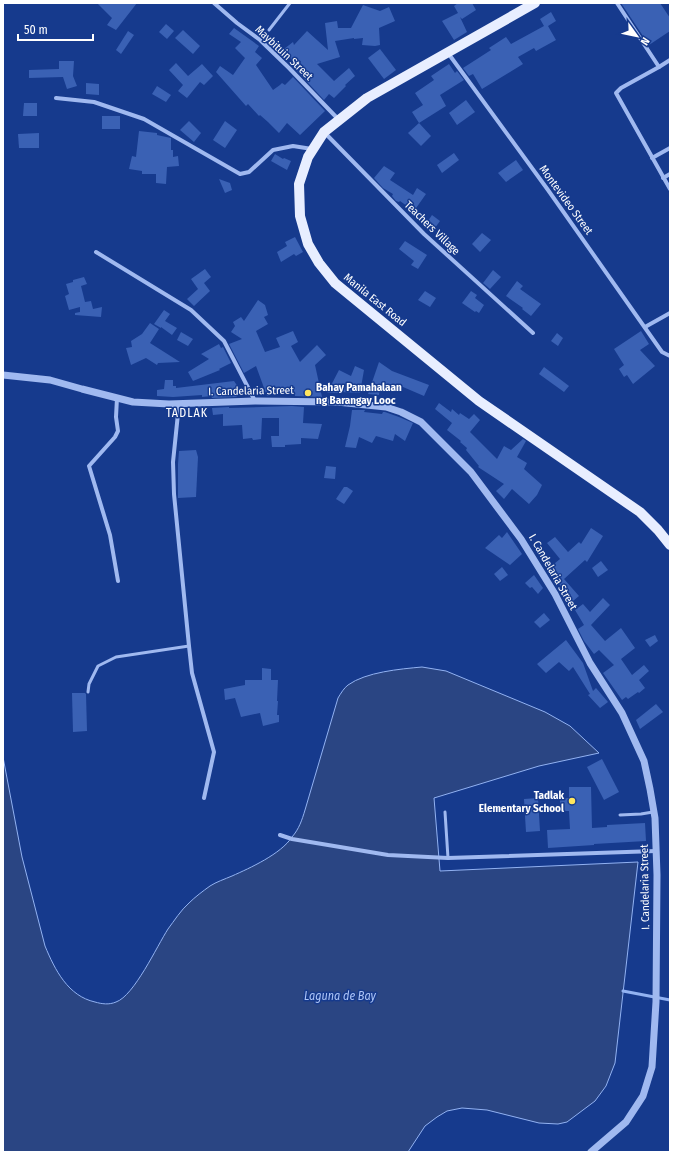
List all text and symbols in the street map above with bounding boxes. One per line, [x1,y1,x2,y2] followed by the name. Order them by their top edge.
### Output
[18,16,93,42] scale bar
[617,16,657,56] north arrow
[24,23,48,37] text: 50 m
[252,23,316,83] street label: Maybituin Street
[638,35,652,47] text: N
[536,163,596,238] street label: Montevideo Street
[402,198,462,258] street label: Teachers Village
[341,271,409,329] street label: Manila East Road
[316,381,402,407] place label: Bahay Pamahalaan ng Barangay Looc
[208,384,294,398] street label: I. Candelaria Street
[303,388,313,398] marker: Bahay Pamahalaan ng Barangay Looc
[166,406,208,420] district label: TADLAK
[526,532,580,613] street label: I. Candelaria Street
[479,789,565,815] place label: Tadlak Elementary School
[567,796,577,806] marker: Tadlak Elementary School
[638,844,652,930] street label: I. Candelaria Street
[304,989,377,1003] water label: Laguna de Bay

